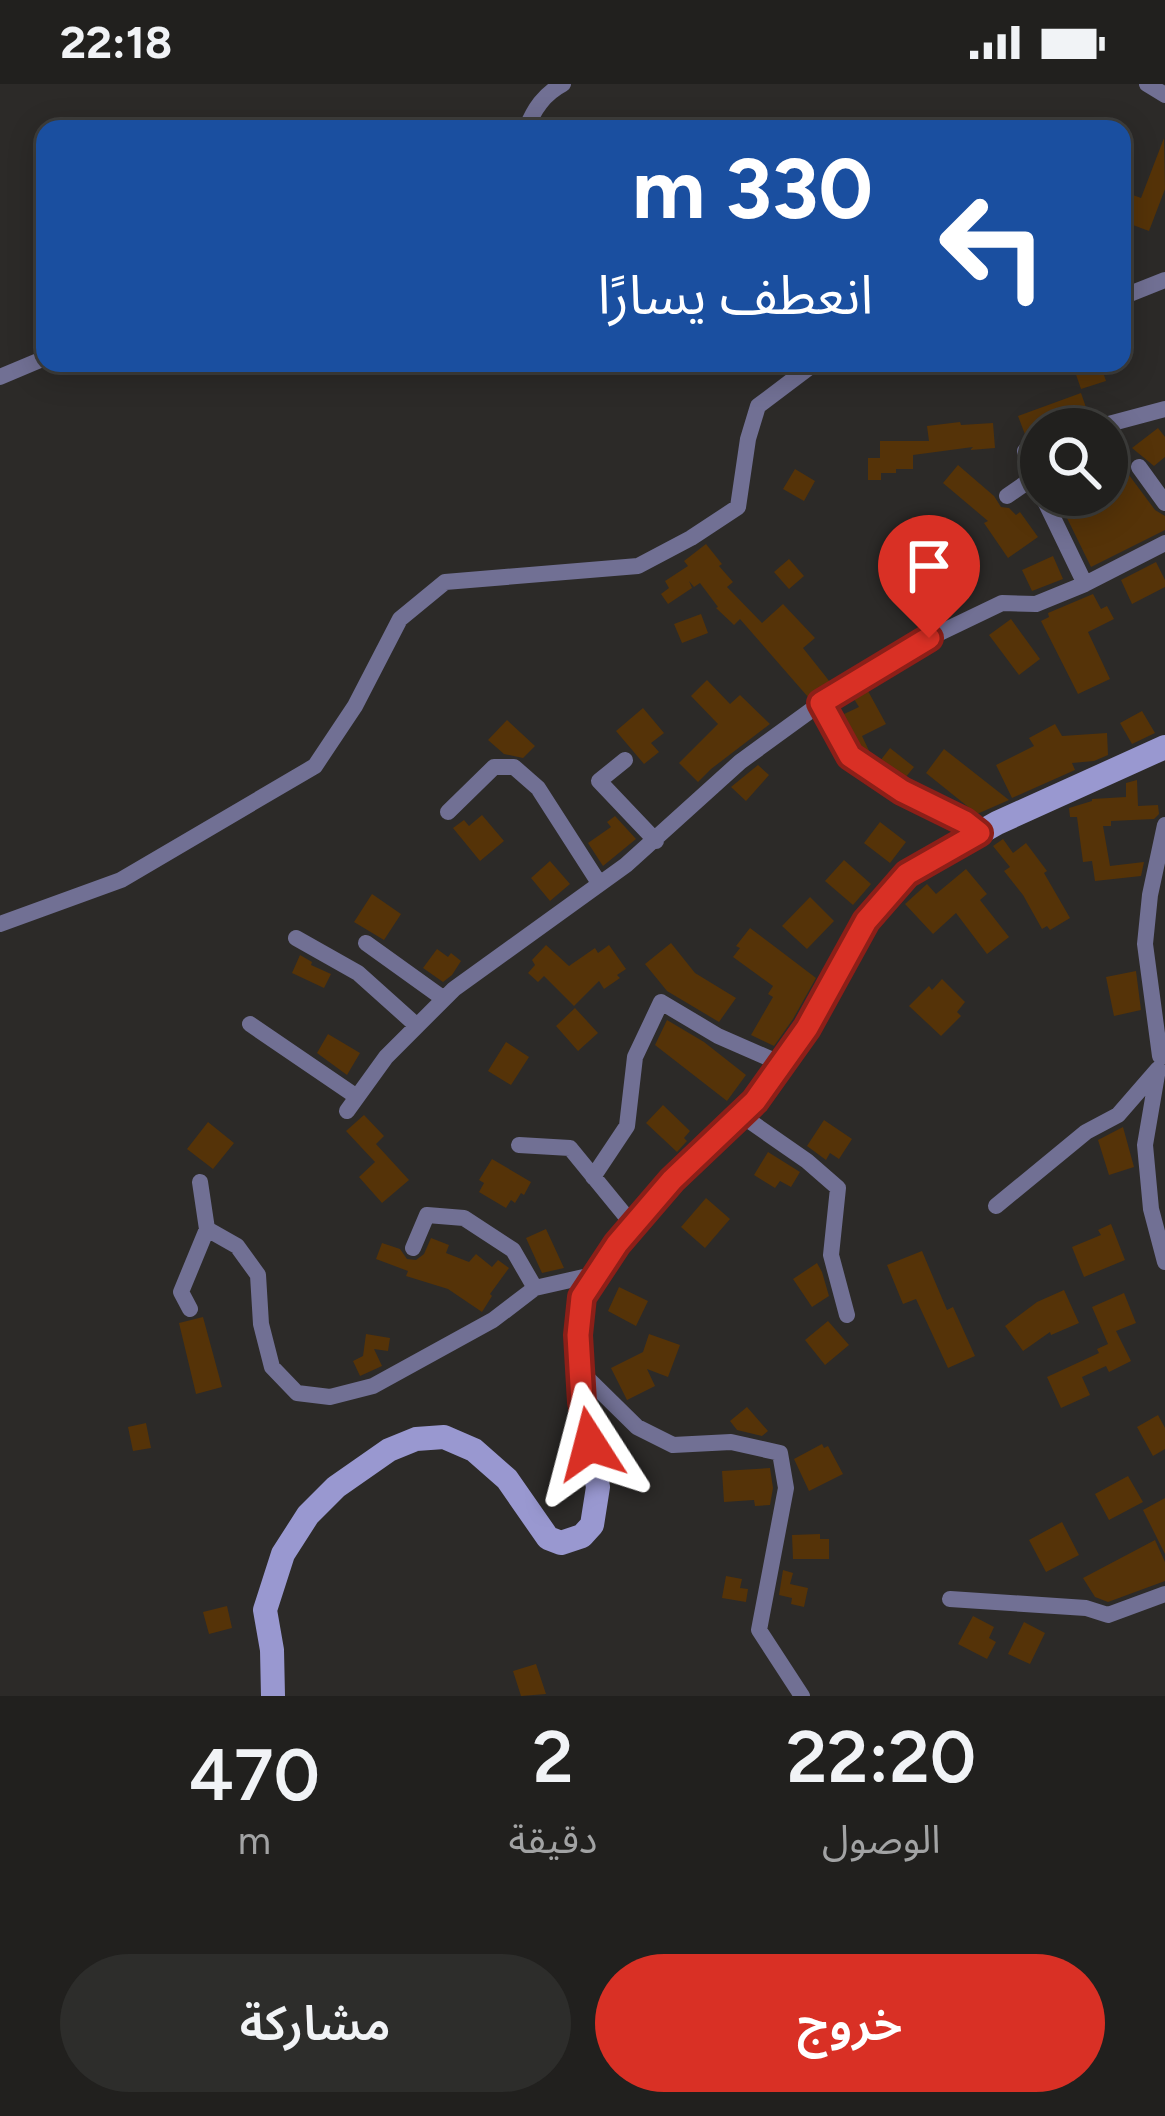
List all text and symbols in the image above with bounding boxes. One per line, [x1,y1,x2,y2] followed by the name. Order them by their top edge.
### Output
[60,15,172,69] text: 22:18
[632,138,873,239] text: 330 m
[915,168,1071,324] icon: left
[597,263,873,328] text: انعطف يسارًا
[1020,408,1128,516] map controls
[1020,408,1128,516] button: search
[878,515,980,638] pin
[896,533,962,599] icon: arrive
[527,1381,653,1507] position arrow
[532,1714,574,1800] text: 2
[786,1714,976,1800] text: 22:20
[189,1732,320,1818] text: 470
[509,1816,597,1863] text: دقيقة
[822,1816,941,1863] text: الوصول
[238,1817,271,1864] text: m
[60,1954,571,2092] button: مشاركة
[595,1954,1105,2092] button: خروج

